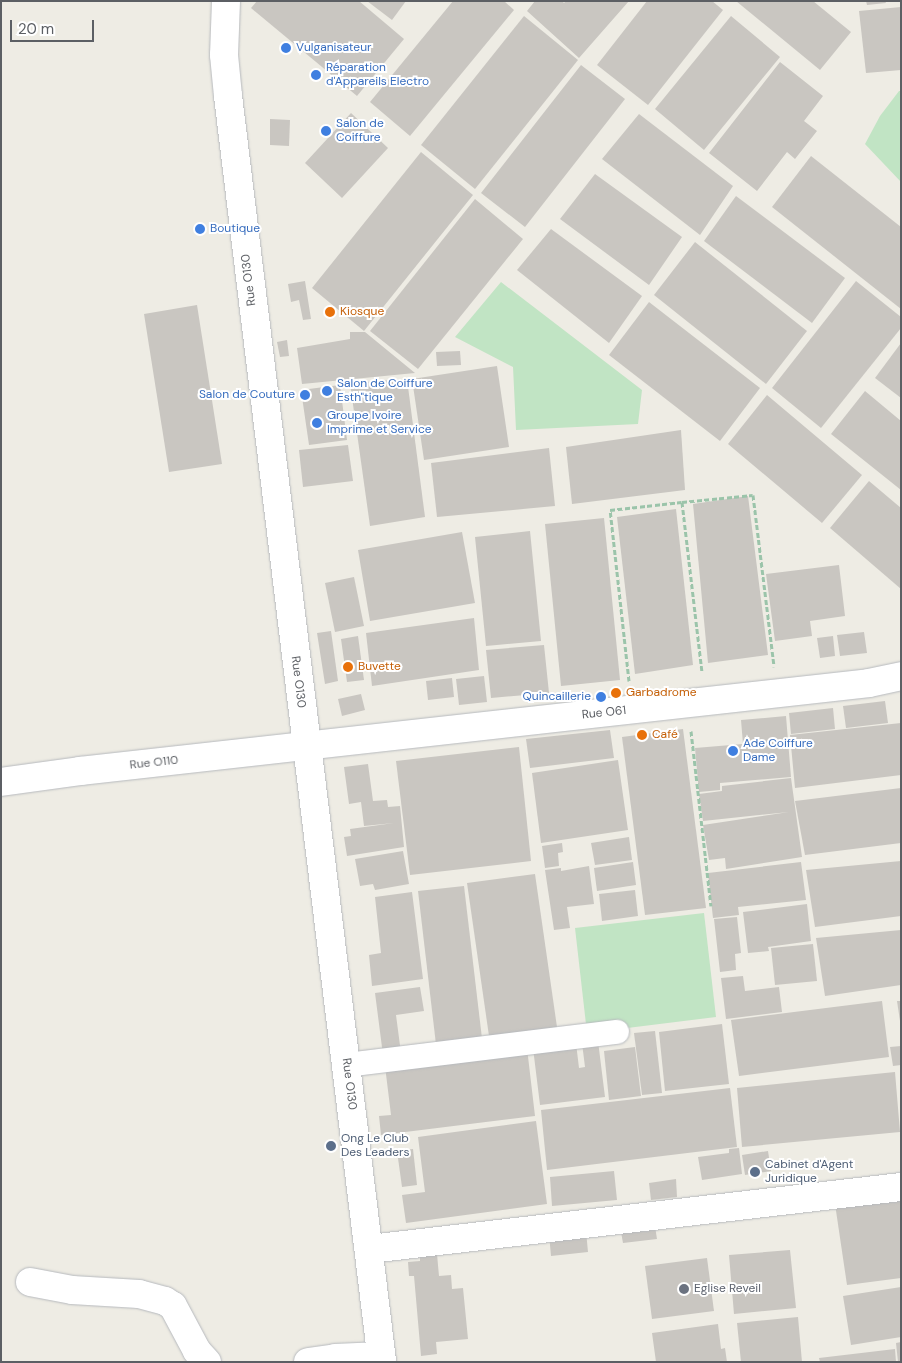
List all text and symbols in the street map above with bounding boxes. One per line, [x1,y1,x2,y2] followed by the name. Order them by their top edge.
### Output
[12,10,96,42] scale bar
[18,19,54,39] text: 20 m
[296,41,371,55] place label: Vulganisateur
[280,42,292,54] marker: Vulganisateur
[326,61,429,89] place label: Réparation d'Appareils Electro
[310,69,322,81] marker: Réparation d'Appareils Electro
[336,117,384,145] place label: Salon de Coiffure
[320,125,332,137] marker: Salon de Coiffure
[210,222,260,236] place label: Boutique
[194,223,206,235] marker: Boutique
[239,253,259,307] street label: Rue O130
[340,305,384,319] place label: Kiosque
[324,306,336,318] marker: Kiosque
[337,377,433,405] place label: Salon de Coiffure Esth"tique
[321,385,333,397] marker: Salon de Coiffure Esth"tique
[199,388,295,402] place label: Salon de Couture
[299,389,311,401] marker: Salon de Couture
[327,409,432,437] place label: Groupe Ivoire Imprime et Service
[311,417,323,429] marker: Groupe Ivoire Imprime et Service
[288,655,308,709] street label: Rue O130
[358,660,401,674] place label: Buvette
[342,661,354,673] marker: Buvette
[626,686,696,700] place label: Garbadrome
[610,687,622,699] marker: Garbadrome
[522,690,591,704] place label: Quincaillerie
[595,691,607,703] marker: Quincaillerie
[581,704,627,722] street label: Rue O61
[652,728,678,742] place label: Café
[636,729,648,741] marker: Café
[743,737,813,765] place label: Ade Coiffure Dame
[727,745,739,757] marker: Ade Coiffure Dame
[129,753,179,773] street label: Rue O110
[339,1057,359,1111] street label: Rue O130
[341,1132,410,1160] place label: Ong Le Club Des Leaders
[325,1140,337,1152] marker: Ong Le Club Des Leaders
[765,1158,853,1186] place label: Cabinet d'Agent Juridique
[749,1166,761,1178] marker: Cabinet d'Agent Juridique
[694,1282,761,1296] place label: Eglise Reveil
[678,1283,690,1295] marker: Eglise Reveil

